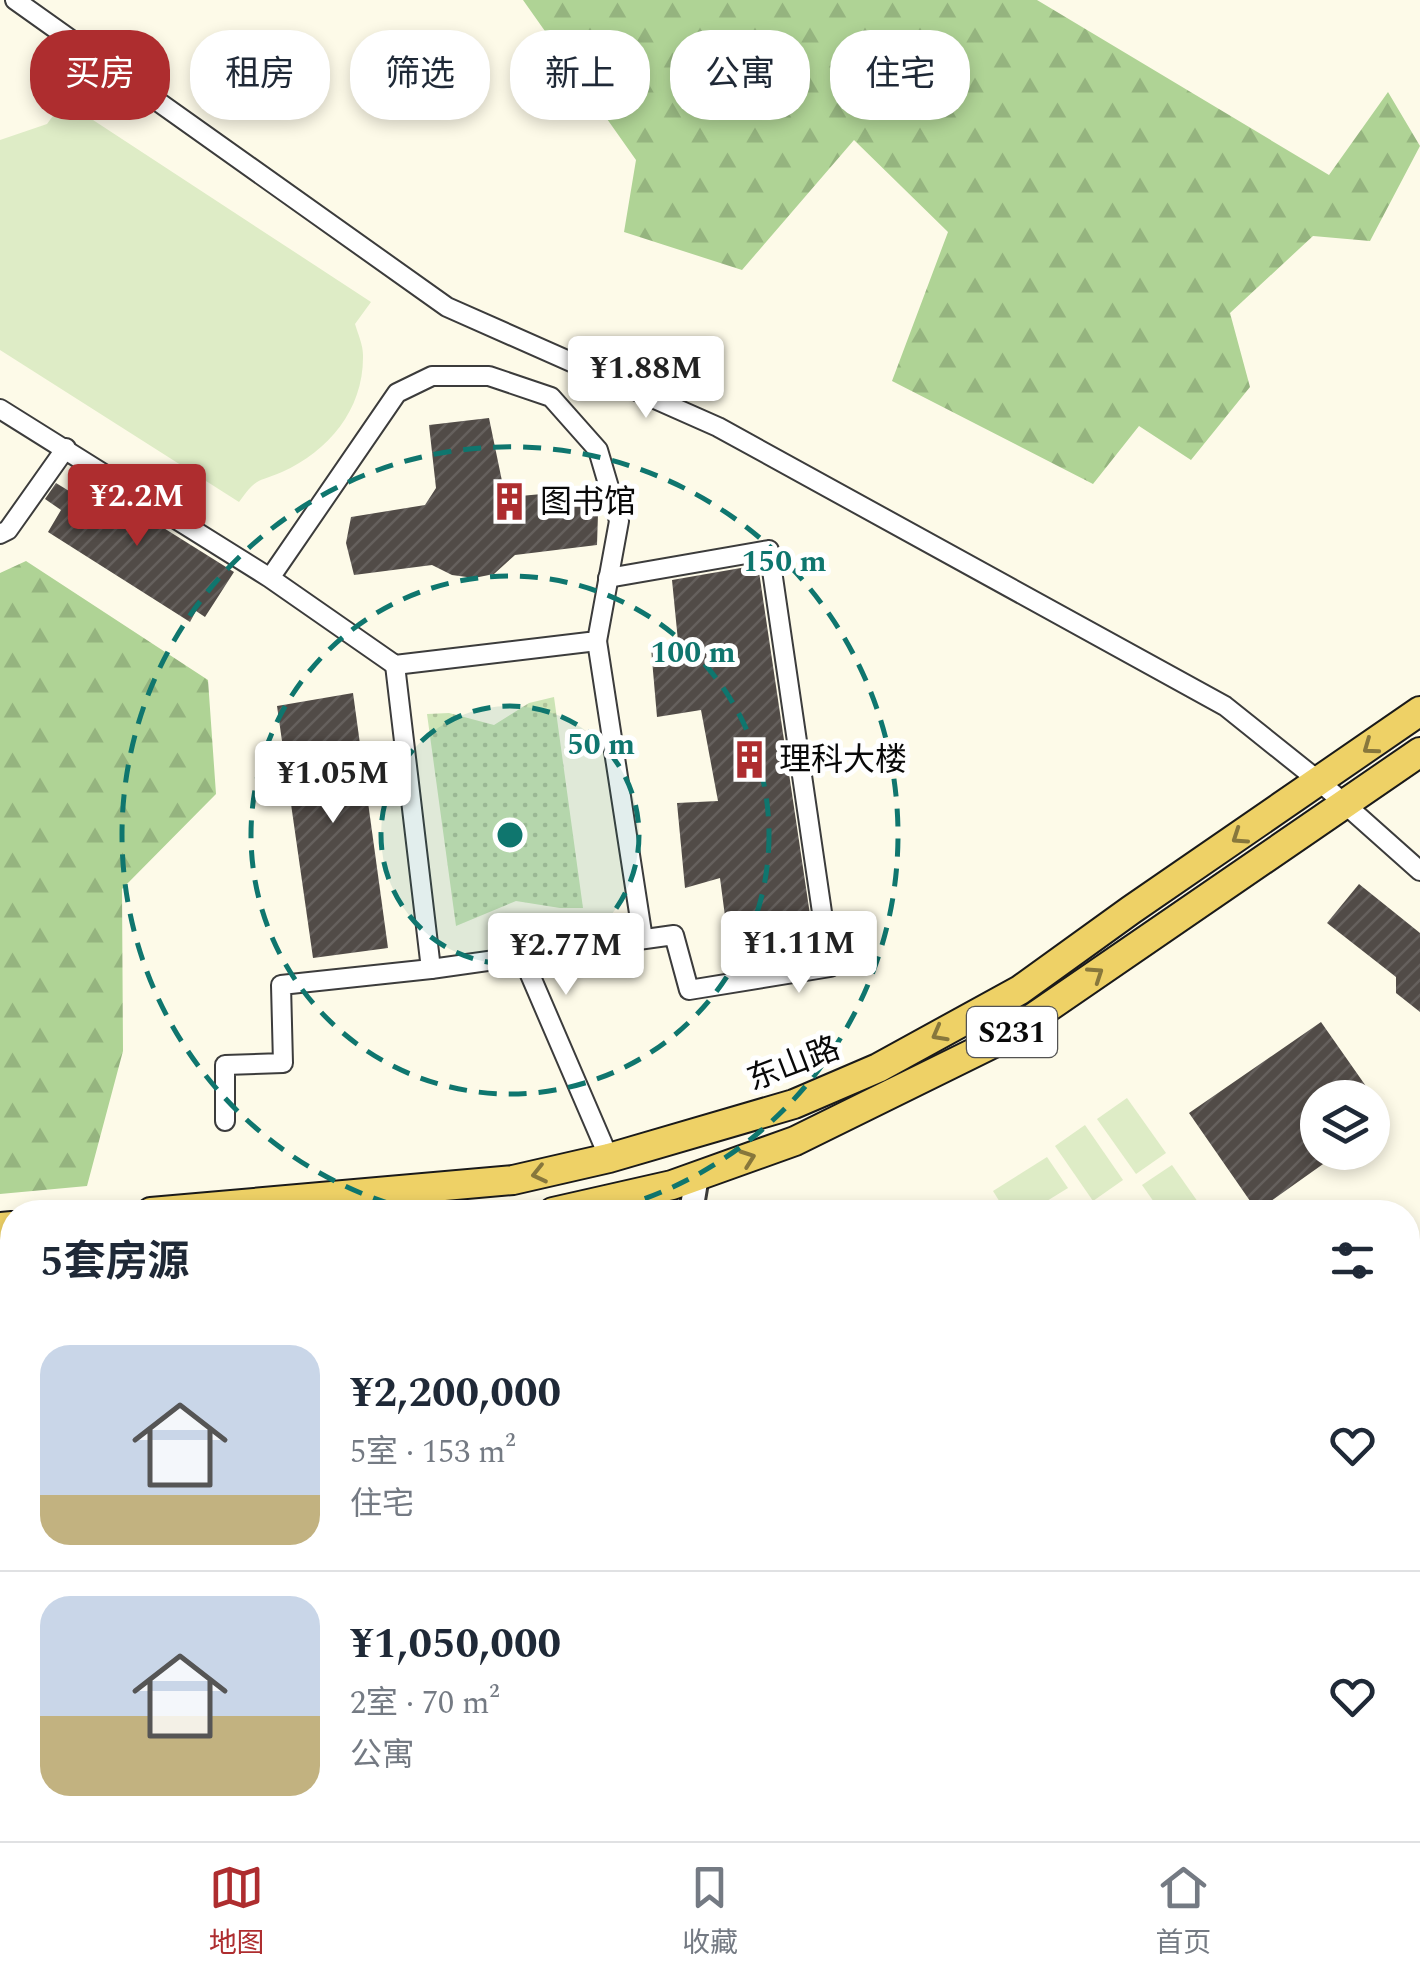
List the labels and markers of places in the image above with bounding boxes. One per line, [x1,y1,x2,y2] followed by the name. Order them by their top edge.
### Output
[565,336,727,421] pin: ¥1.88M
[67,464,207,549] pin: ¥2.2M
[540,478,636,527] place label: 图书馆
[489,480,531,522] building icon: 图书馆
[779,736,907,785] place label: 理科大楼
[728,738,770,780] building icon: 理科大楼
[252,741,414,826] pin: ¥1.05M
[492,817,528,853] centre of rings
[718,911,880,996] pin: ¥1.11M
[485,913,647,998] pin: ¥2.77M

